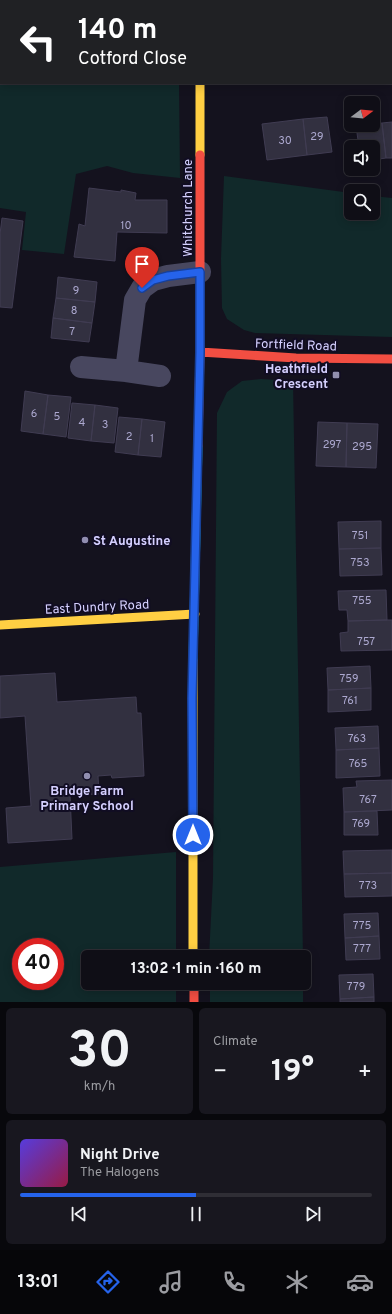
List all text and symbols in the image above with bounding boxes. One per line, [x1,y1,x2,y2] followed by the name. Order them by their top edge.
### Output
[78,13,157,49] text: 140 m
[12,16,64,68] icon: left
[78,48,187,71] text: Cotford Close
[344,96,380,132] north arrow
[344,96,380,220] map controls
[310,130,324,144] house number: 29
[278,134,292,148] house number: 30
[344,140,380,176] button: sound
[181,159,197,257] street label: Whitchurch Lane
[344,184,380,220] button: search
[120,219,132,233] house number: 10
[125,247,159,288] pin
[131,253,153,275] icon: arrive
[73,284,79,298] house number: 9
[71,304,77,318] house number: 8
[69,325,75,339] house number: 7
[255,337,337,355] street label: Fortfield Road
[265,362,328,393] place label: Heathfield Crescent
[331,370,341,380] marker: Heathfield Crescent
[31,407,37,421] house number: 6
[54,410,61,424] house number: 5
[79,416,86,430] house number: 4
[102,418,108,432] house number: 3
[126,430,132,444] house number: 2
[150,432,154,446] house number: 1
[323,438,342,452] house number: 297
[352,440,372,454] house number: 295
[352,529,368,543] house number: 751
[93,534,171,550] place label: St Augustine
[80,535,90,545] marker: St Augustine
[350,556,370,570] house number: 753
[352,594,372,608] house number: 755
[44,597,150,619] street label: East Dundry Road
[357,635,375,649] house number: 757
[339,672,359,686] house number: 759
[342,694,358,708] house number: 761
[348,732,366,746] house number: 763
[349,757,367,771] house number: 765
[82,771,92,781] marker: Bridge Farm Primary School
[40,784,134,815] place label: Bridge Farm Primary School
[359,793,377,807] house number: 767
[172,814,214,856] position arrow
[352,817,370,831] house number: 769
[359,879,377,893] house number: 773
[353,919,372,933] house number: 775
[12,938,64,990] speed limit sign: 40
[353,942,371,956] house number: 777
[131,960,261,979] text: 13:02 · 1 min · 160 m
[347,980,365,994] house number: 779
[67,1020,132,1086] text: 30
[213,1034,258,1050] text: Climate
[271,1054,314,1091] text: 19°
[213,1059,227,1086] text: −
[358,1059,372,1086] text: +
[84,1079,115,1095] text: km/h
[80,1146,160,1165] text: Night Drive
[80,1165,159,1181] text: The Halogens
[68,1203,90,1225] icon: previous
[185,1203,207,1225] icon: pause
[302,1203,324,1225] icon: next
[94,1268,122,1296] icon: directions
[157,1268,185,1296] icon: music
[220,1268,248,1296] icon: phone
[283,1268,311,1296] icon: climate
[346,1268,374,1296] icon: car
[18,1271,59,1294] text: 13:01

